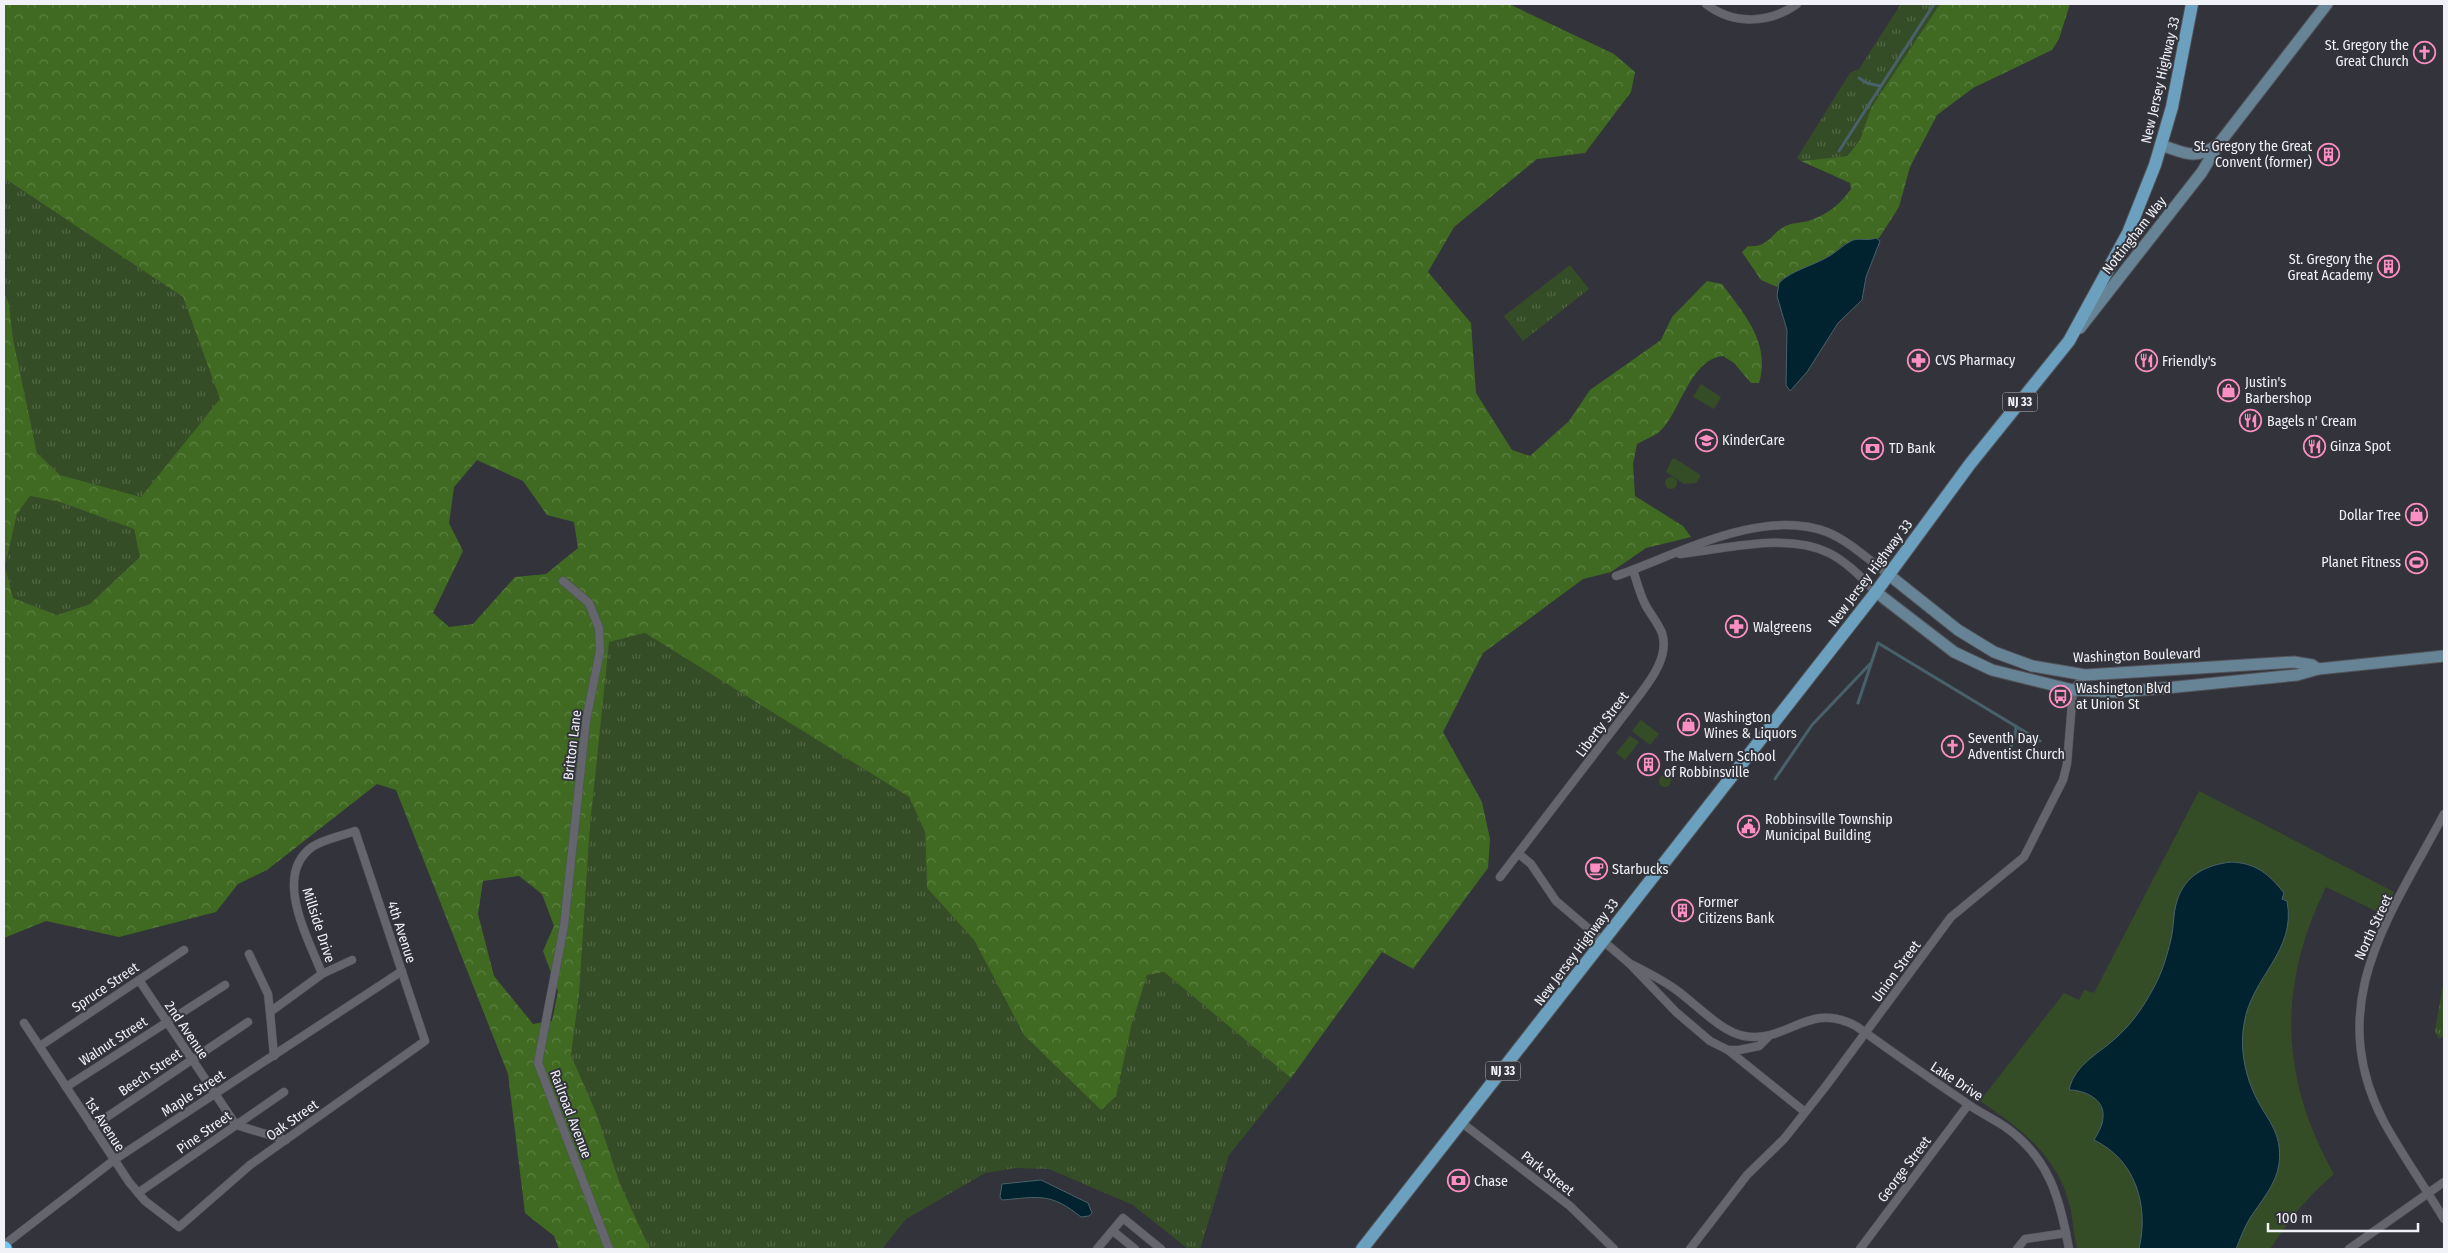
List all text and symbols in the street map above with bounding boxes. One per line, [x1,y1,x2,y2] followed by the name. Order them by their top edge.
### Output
[2138,15,2183,145] street label: New Jersey Highway 33
[2325,37,2409,70] place label: St. Gregory the Great Church
[2413,41,2437,65] church icon: St. Gregory the Great Church
[2194,138,2312,171] place label: St. Gregory the Great Convent (former)
[2316,142,2340,166] building icon: St. Gregory the Great Convent (former)
[2099,193,2170,277] street label: Nottingham Way
[2288,251,2374,284] place label: St. Gregory the Great Academy
[2377,255,2401,279] building icon: St. Gregory the Great Academy
[1907,348,1931,372] pharmacy icon: CVS Pharmacy
[2134,349,2158,373] restaurant icon: Friendly's
[1935,352,2016,369] place label: CVS Pharmacy
[2162,353,2216,370] place label: Friendly's
[2245,374,2312,407] place label: Justin's Barbershop
[2217,378,2241,402] shop icon: Justin's Barbershop
[2002,392,2038,412] road number: NJ 33
[2239,409,2263,433] restaurant icon: Bagels n' Cream
[2267,413,2357,430] place label: Bagels n' Cream
[1694,428,1718,452] school or university icon: KinderCare
[1722,432,1785,449] place label: KinderCare
[2302,434,2326,458] restaurant icon: Ginza Spot
[1861,436,1885,460] bank icon: TD Bank
[2330,438,2391,455] place label: Ginza Spot
[1889,440,1936,457] place label: TD Bank
[2405,503,2429,527] shop icon: Dollar Tree
[2339,507,2401,524] place label: Dollar Tree
[1825,516,1916,630] street label: New Jersey Highway 33
[2405,550,2429,574] sports icon: Planet Fitness
[2321,554,2401,571] place label: Planet Fitness
[1725,615,1749,639] pharmacy icon: Walgreens
[1753,619,1812,636] place label: Walgreens
[2073,645,2201,666] street label: Washington Boulevard
[2076,680,2171,713] place label: Washington Blvd at Union St
[2048,684,2072,708] bus stop icon: Washington Blvd at Union St
[1572,688,1633,760] street label: Liberty Street
[560,709,585,781] street label: Britton Lane
[1704,709,1797,742] place label: Washington Wines & Liquors
[1676,713,1700,737] shop icon: Washington Wines & Liquors
[1968,730,2065,763] place label: Seventh Day Adventist Church
[1940,734,1964,758] church icon: Seventh Day Adventist Church
[1664,748,1776,781] place label: The Malvern School of Robbinsville
[1636,752,1660,776] building icon: The Malvern School of Robbinsville
[1765,811,1893,844] place label: Robbinsville Township Municipal Building
[1737,815,1761,839] public building icon: Robbinsville Township Municipal Building
[1584,857,1608,881] cafe icon: Starbucks
[1612,861,1668,878] place label: Starbucks
[298,886,339,965] street label: Millside Drive
[2351,891,2396,963] street label: North Street
[1698,894,1775,927] place label: Former Citizens Bank
[1531,895,1622,1009] street label: New Jersey Highway 33
[1670,898,1694,922] building icon: Former Citizens Bank
[384,899,420,965] street label: 4th Avenue
[1868,937,1925,1005] street label: Union Street
[69,959,142,1016] street label: Spruce Street
[161,998,212,1063] street label: 2nd Avenue
[76,1013,151,1070] street label: Walnut Street
[115,1045,185,1100] street label: Beech Street
[1927,1058,1986,1105] street label: Lake Drive
[1486,1062,1520,1080] road number: NJ 33
[158,1066,229,1120] street label: Maple Street
[546,1068,595,1161] street label: Railroad Avenue
[81,1094,128,1155] street label: 1st Avenue
[263,1096,322,1145] street label: Oak Street
[174,1107,235,1157] street label: Pine Street
[1874,1133,1935,1206] street label: George Street
[1518,1147,1578,1200] street label: Park Street
[1446,1169,1470,1193] bank icon: Chase
[1474,1173,1508,1190] place label: Chase
[2268,1200,2418,1232] scale bar
[2276,1209,2313,1227] text: 100 m

